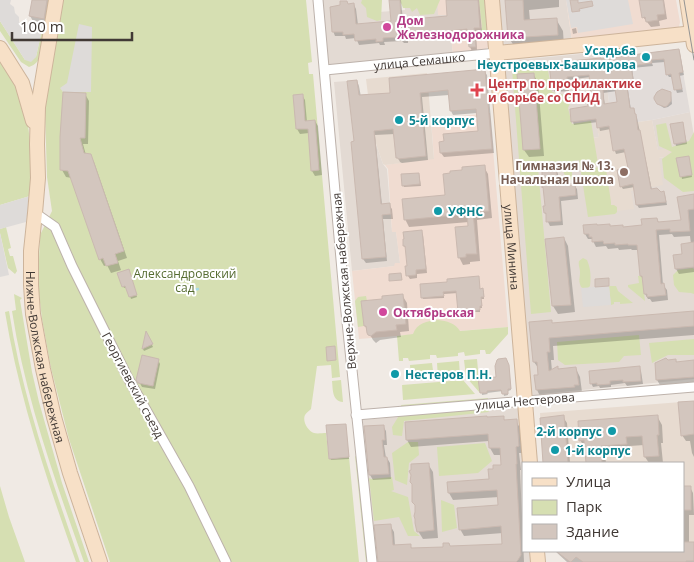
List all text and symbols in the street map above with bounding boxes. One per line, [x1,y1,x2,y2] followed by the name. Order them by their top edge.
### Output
[12,10,132,42] scale bar
[397,12,524,43] place label: Дом Железнодорожника
[20,16,64,36] text: 100 m
[381,21,393,33] marker: Дом Железнодорожника
[477,42,636,73] place label: Усадьба Неустроевых-Башкирова
[373,48,466,74] street label: улица Семашко
[640,51,652,63] marker: Усадьба Неустроевых-Башкирова
[488,75,642,106] place label: Центр по профилактике и борьбе со СПИД
[470,83,484,97] marker: Центр по профилактике и борьбе со СПИД
[409,112,475,129] place label: 5-й корпус
[393,114,405,126] marker: 5-й корпус
[500,157,614,188] place label: Гимназия № 13. Начальная школа
[618,166,630,178] marker: Гимназия № 13. Начальная школа
[328,192,360,370] street label: Верхне-Волжская набережная
[448,203,483,220] place label: УФНС
[500,204,524,291] street label: улица Минина
[432,205,444,217] marker: УФНС
[134,265,236,296] park label: Александровский сад
[23,271,69,445] street label: Нижне-Волжская набережная
[393,304,474,321] place label: Октябрьская
[377,306,389,318] marker: Октябрьская
[98,329,168,441] street label: Георгиевский съезд
[405,366,492,383] place label: Нестеров П.Н.
[389,368,401,380] marker: Нестеров П.Н.
[475,388,575,414] street label: улица Нестерова
[536,423,602,440] place label: 2-й корпус
[606,425,618,437] marker: 2-й корпус
[565,442,631,459] place label: 1-й корпус
[549,444,561,456] marker: 1-й корпус
[522,462,684,552] legend
[566,471,611,491] text: Улица
[566,496,602,516] text: Парк
[566,521,619,541] text: Здание

